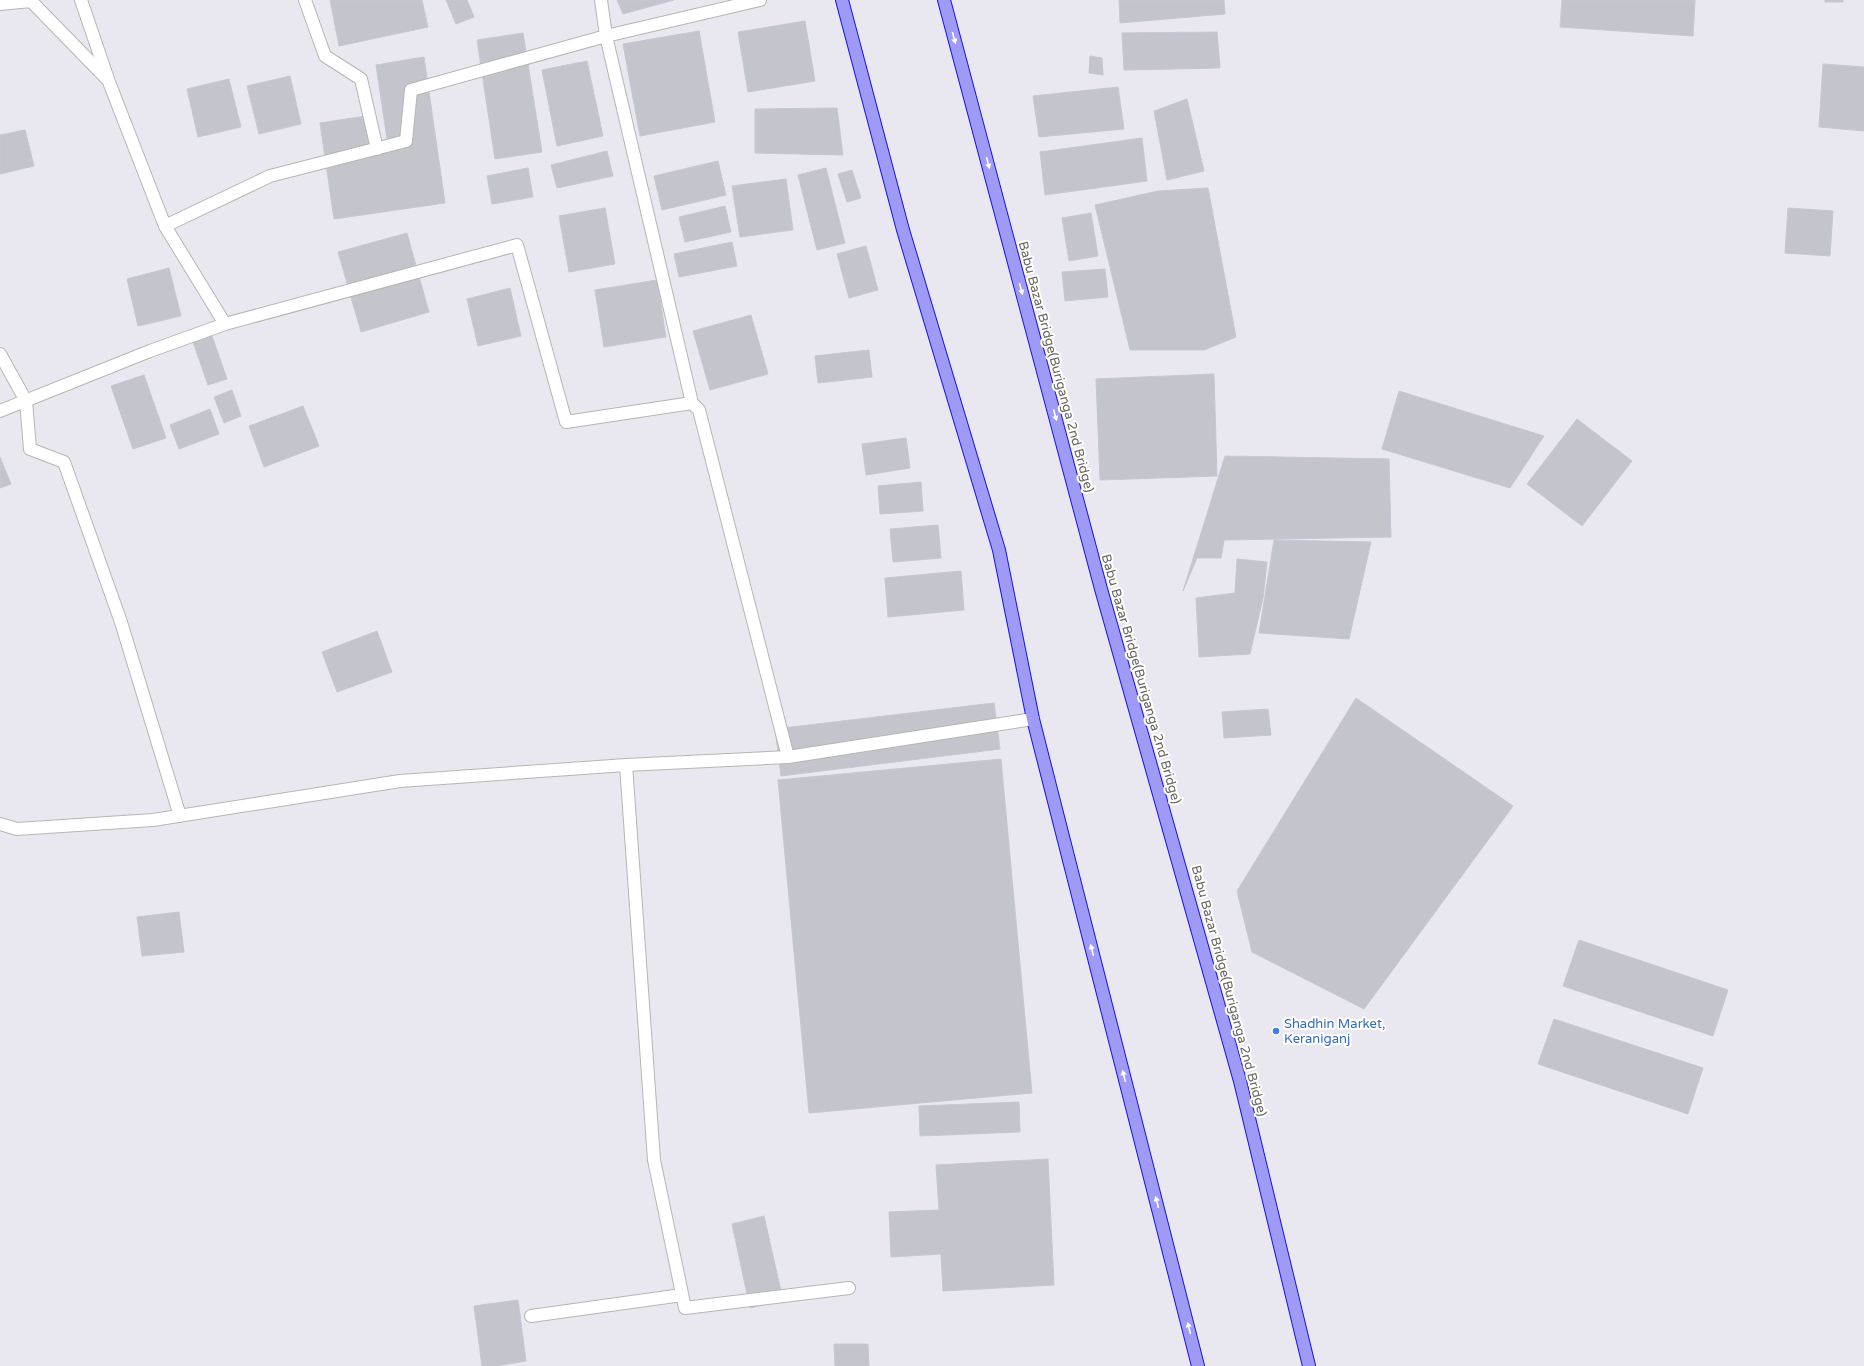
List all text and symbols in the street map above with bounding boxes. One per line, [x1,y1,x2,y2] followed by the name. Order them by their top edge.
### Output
[952,31,958,44] one-way arrow
[985,158,991,170] one-way arrow
[1015,240,1097,494] street label: Babu Bazar Bridge(Buriganga 2nd Bridge)
[1018,283,1024,295] one-way arrow
[1052,408,1058,421] one-way arrow
[1098,552,1184,806] street label: Babu Bazar Bridge(Buriganga 2nd Bridge)
[1188,864,1270,1118] street label: Babu Bazar Bridge(Buriganga 2nd Bridge)
[1089,944,1095,957] one-way arrow
[1284,1016,1385,1047] place label: Shadhin Market, Keraniganj
[1271,1026,1281,1036] marker: Shadhin Market, Keraniganj
[1121,1070,1127,1083] one-way arrow
[1153,1196,1159,1208] one-way arrow
[1185,1322,1191,1334] one-way arrow

